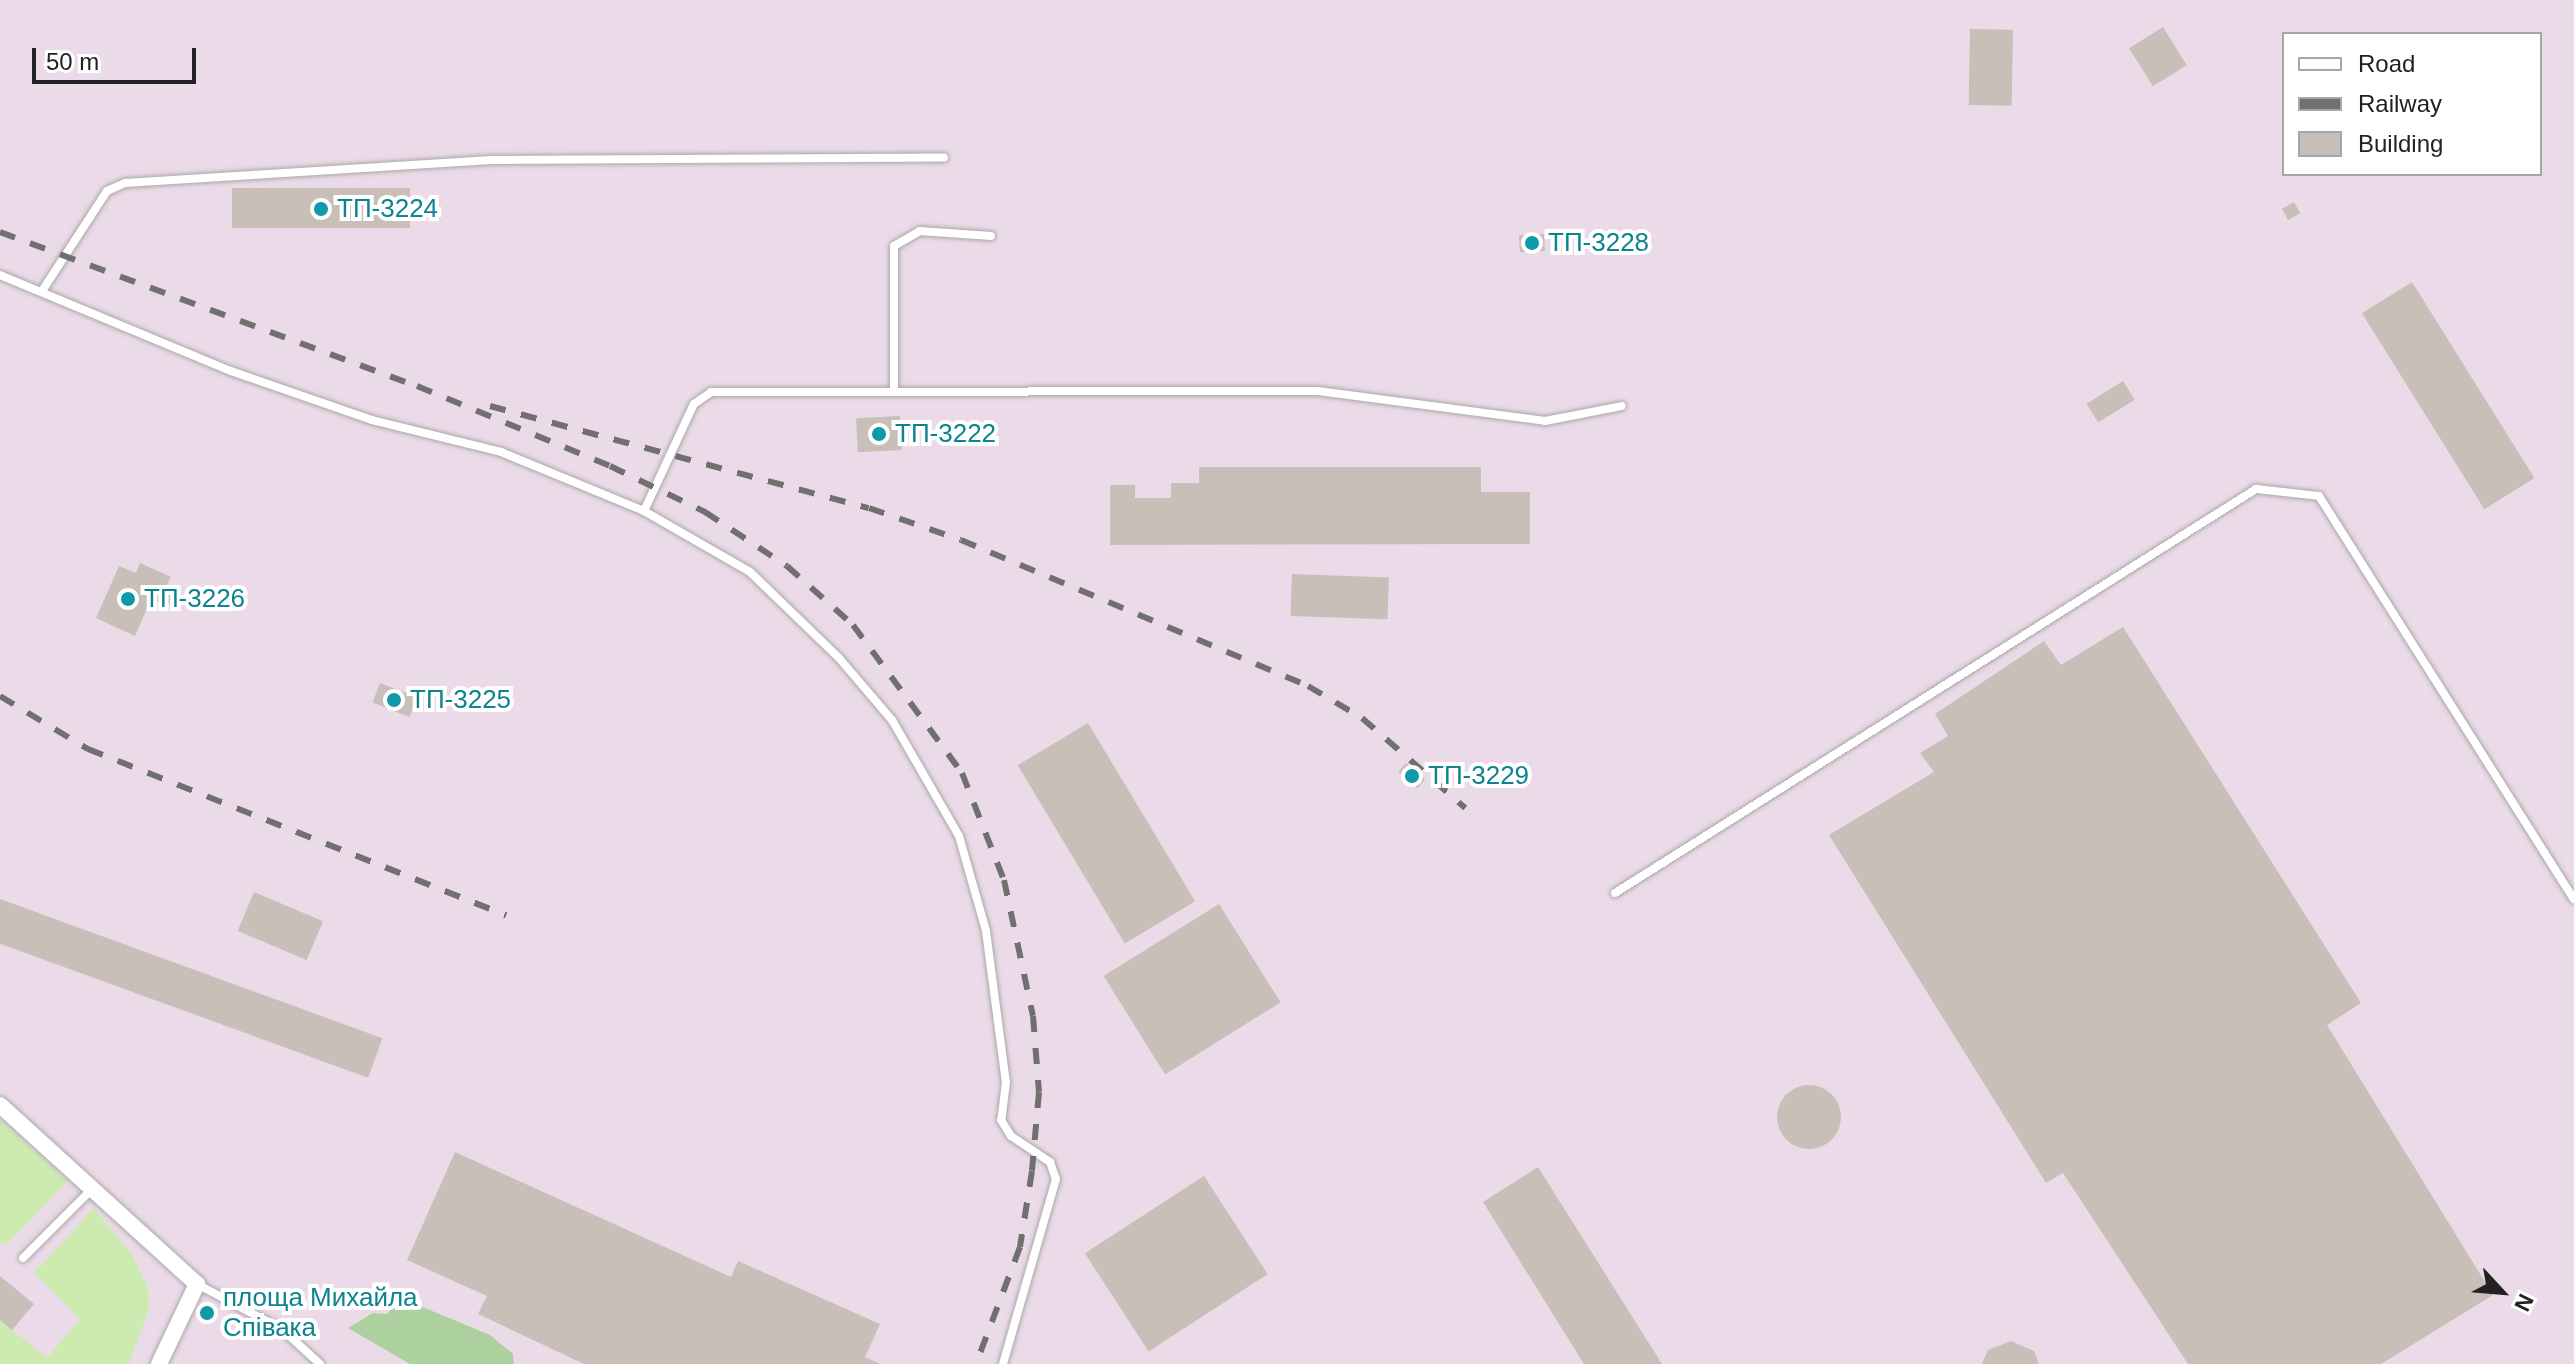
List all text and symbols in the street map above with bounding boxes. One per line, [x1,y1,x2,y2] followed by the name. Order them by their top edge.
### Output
[36,32,200,82] scale bar
[2282,32,2542,176] legend
[46,48,99,75] text: 50 m
[2358,50,2415,77] text: Road
[2358,90,2442,117] text: Railway
[2358,130,2443,157] text: Building
[337,193,438,225] place label: ТП-3224
[312,200,330,218] marker: ТП-3224
[1548,227,1649,259] place label: ТП-3228
[1523,234,1541,252] marker: ТП-3228
[895,418,996,450] place label: ТП-3222
[870,425,888,443] marker: ТП-3222
[144,583,245,615] place label: ТП-3226
[119,590,137,608] marker: ТП-3226
[410,684,511,716] place label: ТП-3225
[385,691,403,709] marker: ТП-3225
[1428,760,1529,792] place label: ТП-3229
[1403,767,1421,785] marker: ТП-3229
[2462,1252,2542,1332] north arrow
[223,1282,418,1344] place label: площа Михайла Співака
[2509,1290,2539,1315] text: N
[198,1304,216,1322] marker: площа Михайла Співака

